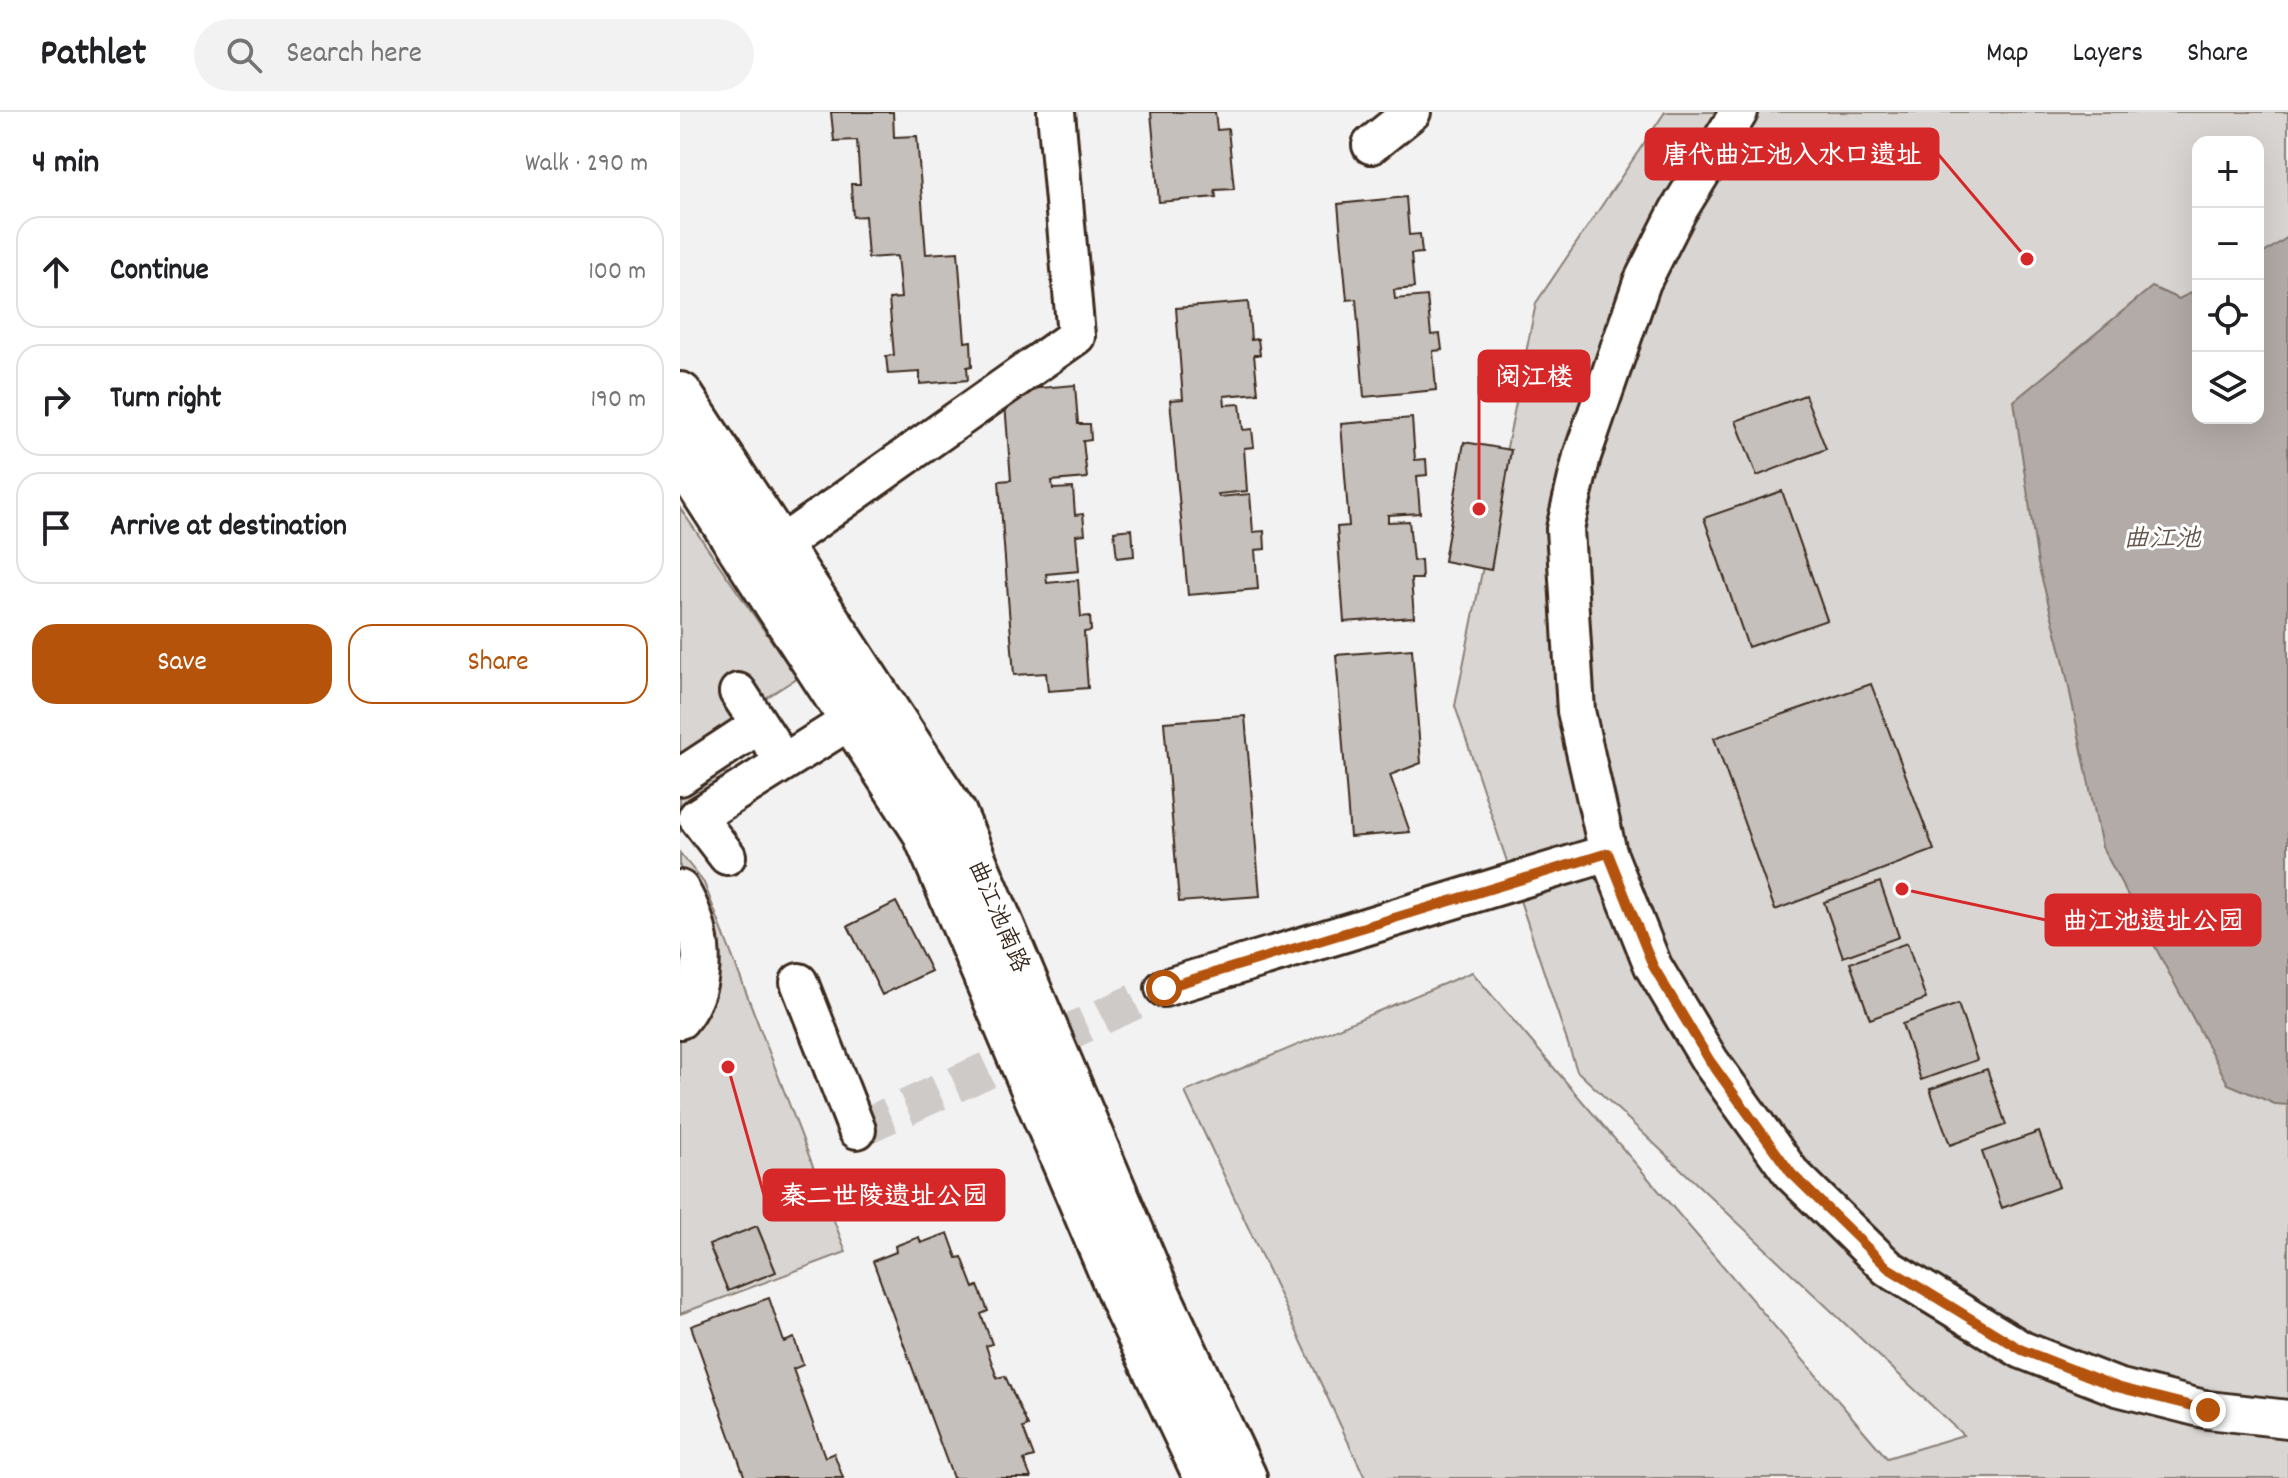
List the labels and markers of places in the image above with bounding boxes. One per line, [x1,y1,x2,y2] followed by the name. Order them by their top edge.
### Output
[1646,129,1938,179] callout: 唐代曲江池入水口遗址
[1479,351,1589,401] callout: 阅江楼
[2046,895,2260,945] callout: 曲江池遗址公园
[764,1170,1004,1220] callout: 秦二世陵遗址公园

